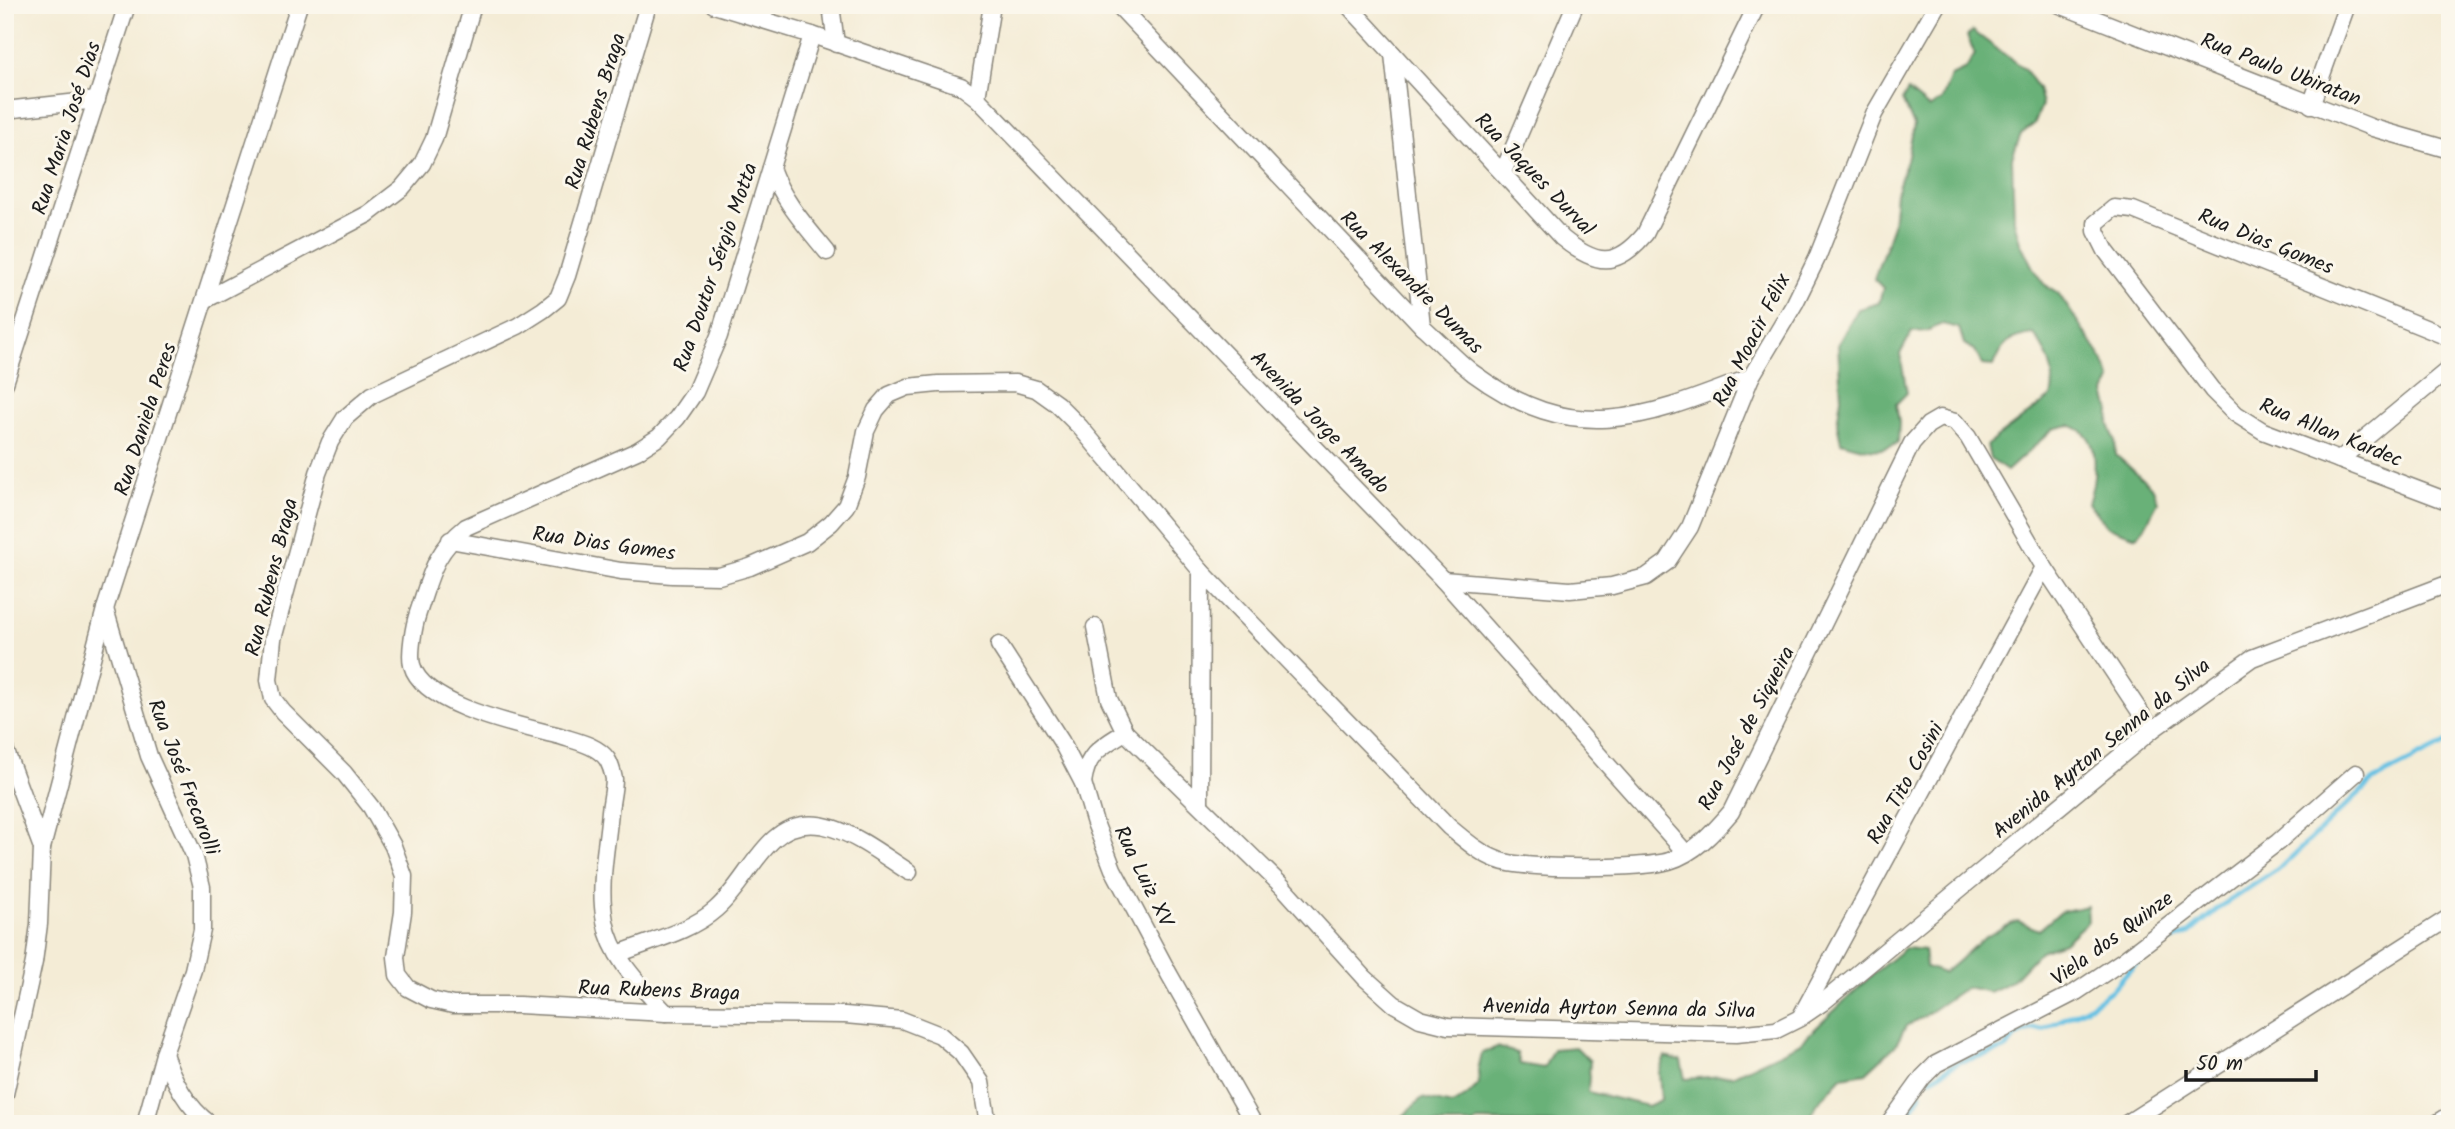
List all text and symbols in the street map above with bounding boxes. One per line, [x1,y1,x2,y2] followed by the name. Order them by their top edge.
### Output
[2195,25,2366,116] street label: Rua Paulo Ubiratan
[557,29,636,194] street label: Rua Rubens Braga
[24,37,111,219] street label: Rua Maria José Dias
[1466,105,1602,245] street label: Rua Jaques Durval
[665,158,768,376] street label: Rua Doutor Sérgio Motta
[2193,200,2338,285] street label: Rua Dias Gomes
[1331,203,1491,363] street label: Rua Alexandre Dumas
[1705,267,1801,413] street label: Rua Moacir Félix
[106,339,187,500] street label: Rua Daniela Peres
[1241,343,1397,503] street label: Avenida Jorge Amado
[2254,390,2407,477] street label: Rua Allan Kardec
[237,495,308,660] street label: Rua Rubens Braga
[530,518,677,571] street label: Rua Dias Gomes
[1690,640,1805,817] street label: Rua José de Siqueira
[1986,650,2218,848] street label: Avenida Ayrton Senna da Silva
[138,695,228,861] street label: Rua José Frecarolli
[1859,716,1954,851] street label: Rua Tito Cosini
[1104,820,1182,935] street label: Rua Luiz XV
[2045,883,2182,995] street label: Viela dos Quinze
[577,972,740,1011] street label: Rua Rubens Braga
[1482,991,1756,1028] street label: Avenida Ayrton Senna da Silva
[2186,1038,2315,1082] scale bar
[2196,1048,2243,1081] text: 50 m

